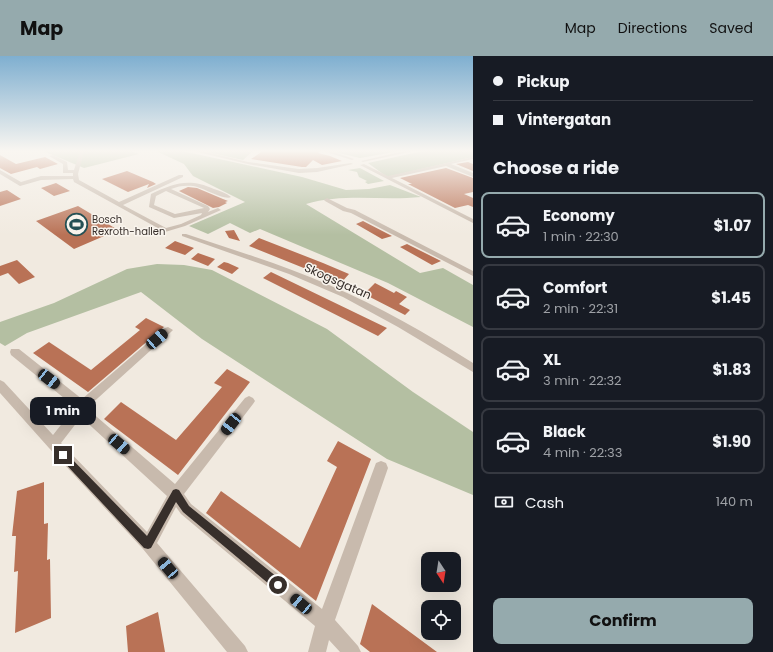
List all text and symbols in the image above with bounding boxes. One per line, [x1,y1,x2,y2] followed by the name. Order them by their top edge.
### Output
[20,15,63,42] text: Map
[565,18,596,38] text: Map
[618,18,687,38] text: Directions
[709,18,753,38] text: Saved
[517,71,569,92] text: Pickup
[517,109,611,130] text: Vintergatan
[493,155,619,180] text: Choose a ride
[543,205,615,226] text: Economy
[495,207,531,243] icon: car
[63,212,89,238] sports icon: Bosch Rexroth-hallen
[92,212,165,239] place label: Bosch Rexroth-hallen
[713,215,751,236] text: $1.07
[543,227,619,246] text: 1 min · 22:30
[302,259,374,303] street label: Skogsgatan
[543,277,607,298] text: Comfort
[495,279,531,315] icon: car
[711,287,751,308] text: $1.45
[543,299,618,318] text: 2 min · 22:31
[144,327,170,351] car
[543,349,561,370] text: XL
[495,351,531,387] icon: car
[712,359,751,380] text: $1.83
[36,367,62,391] car
[543,371,622,390] text: 3 min · 22:32
[30,397,96,425] callout: 1 min
[46,401,80,420] text: 1 min
[219,411,243,437] car
[543,421,586,442] text: Black
[495,423,531,459] icon: car
[712,431,751,452] text: $1.90
[106,432,132,456] car
[543,443,622,462] text: 4 min · 22:33
[54,446,72,464] route end
[493,491,515,513] icon: cash
[525,492,564,513] text: Cash
[716,492,753,511] text: 140 m
[421,552,461,592] north arrow
[421,552,461,640] map controls
[156,555,180,581] car
[269,576,287,594] route start
[288,592,314,616] car
[493,598,753,644] button: Confirm
[421,600,461,640] button: locate

